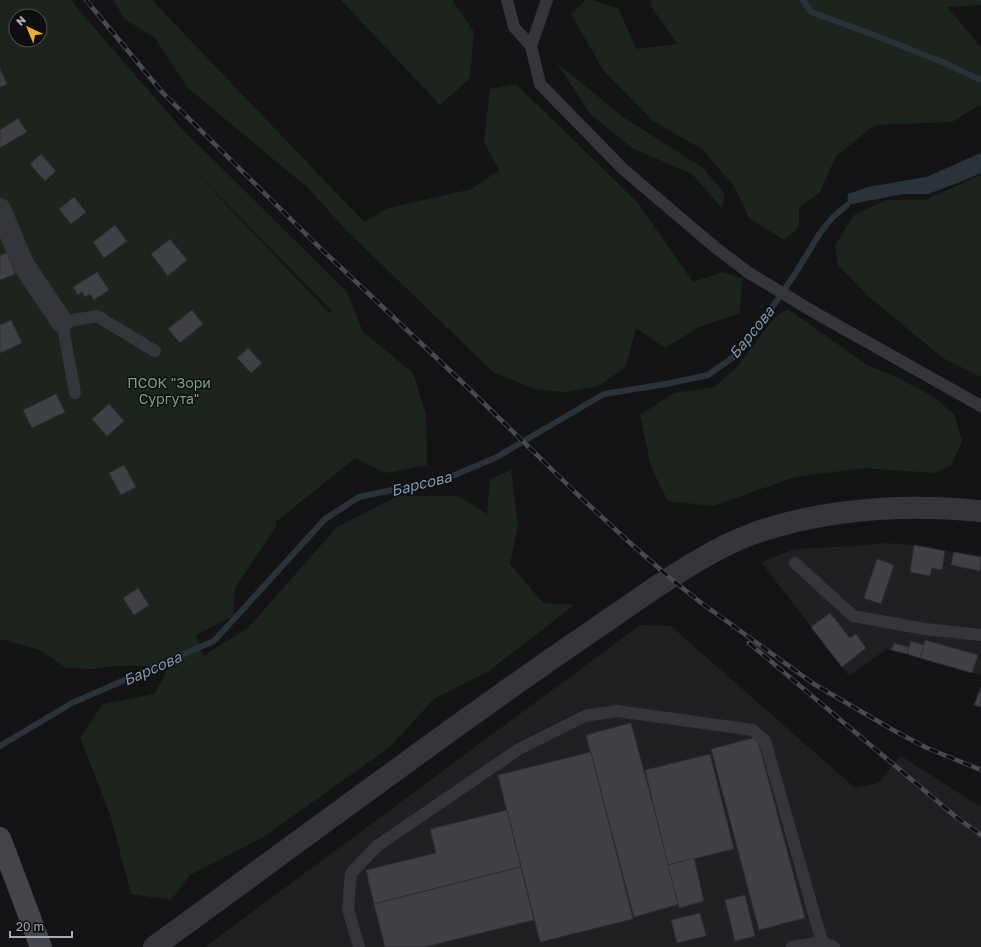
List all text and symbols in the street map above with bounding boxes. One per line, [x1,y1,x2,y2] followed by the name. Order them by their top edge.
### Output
[8,8,48,48] north arrow
[13,13,28,28] text: N
[725,302,778,362] water label: Барсова
[127,374,211,407] park label: ПСОК "Зори Сургута"
[389,467,454,499] water label: Барсова
[120,647,184,689] water label: Барсова
[10,913,72,939] scale bar
[16,919,44,934] text: 20 m

